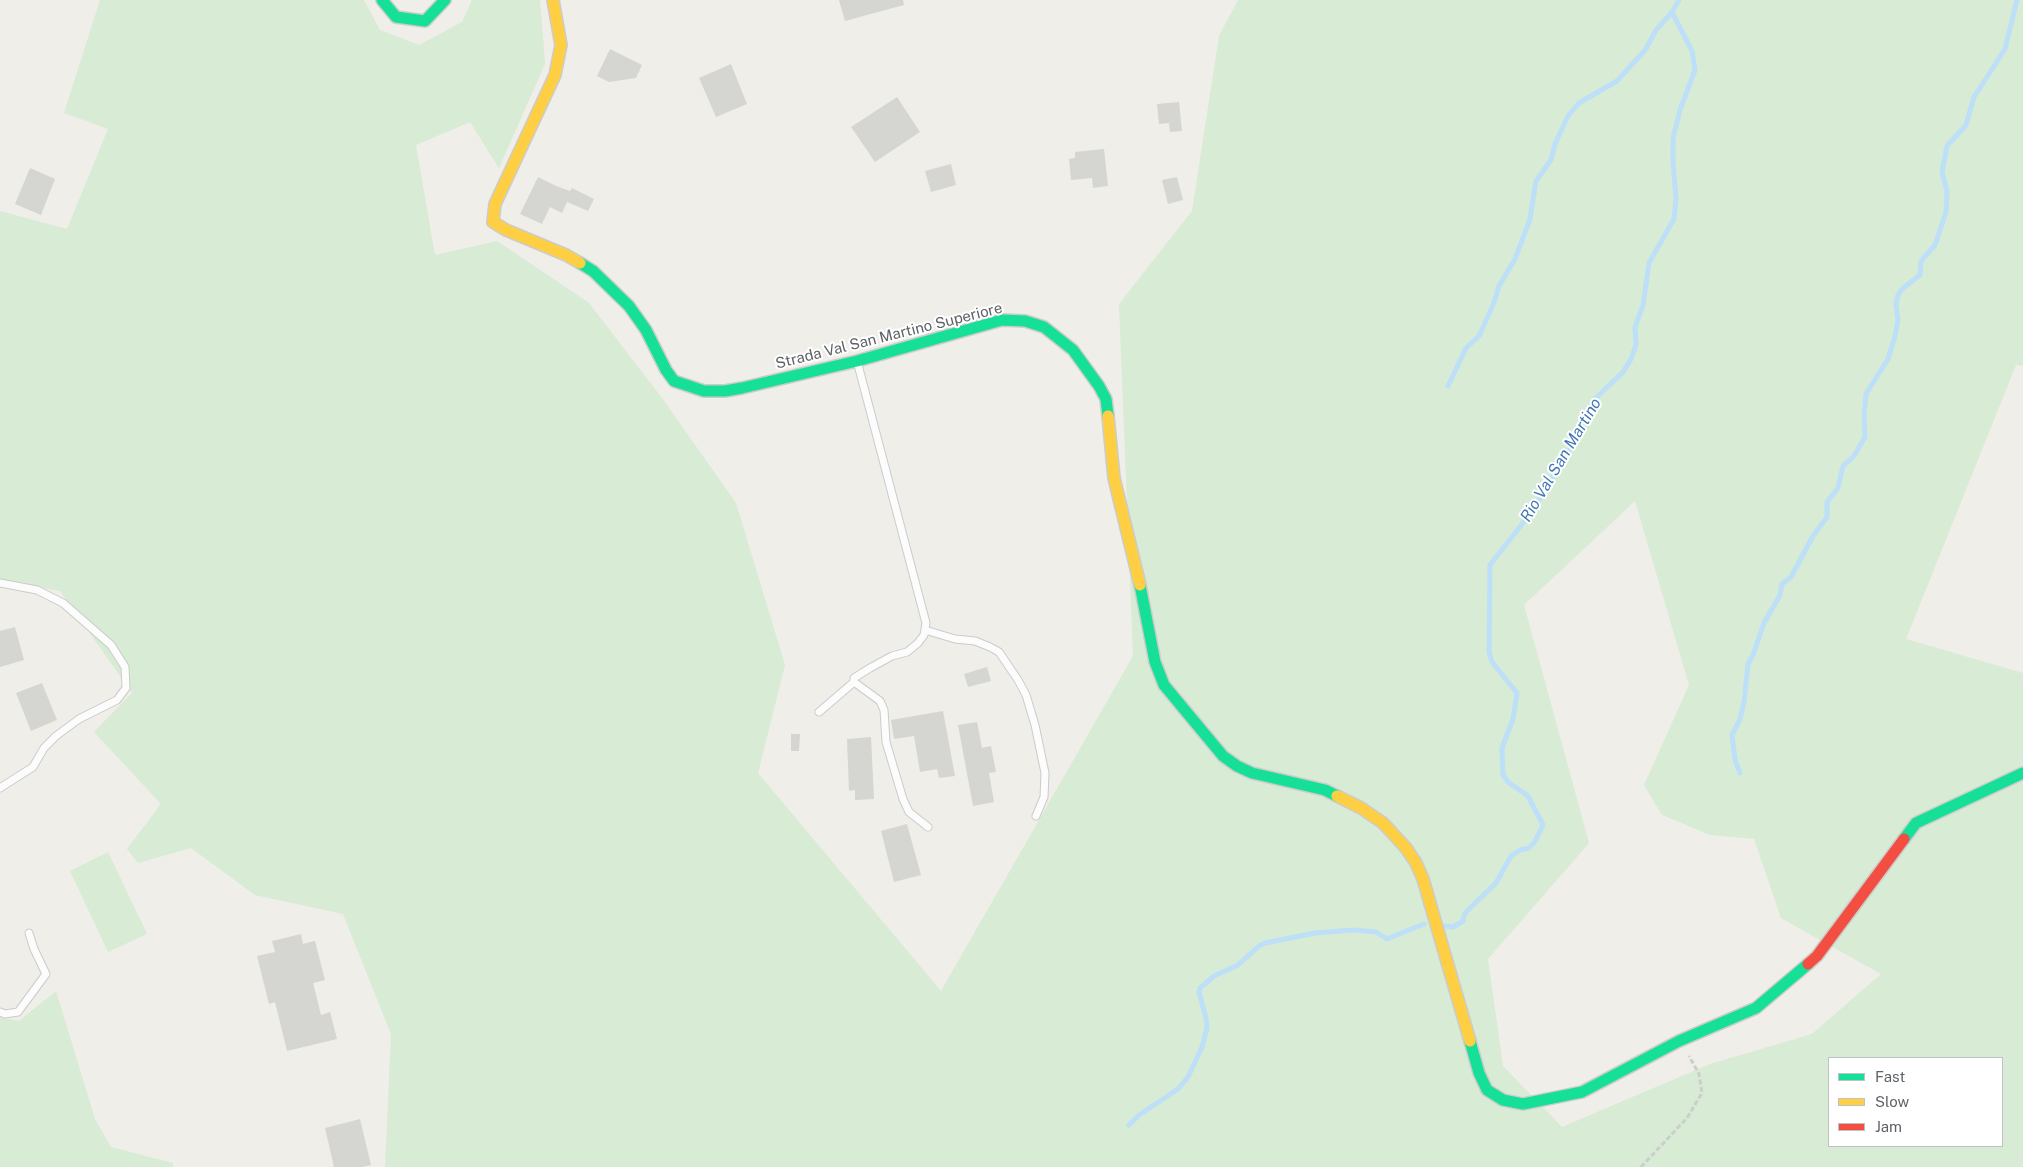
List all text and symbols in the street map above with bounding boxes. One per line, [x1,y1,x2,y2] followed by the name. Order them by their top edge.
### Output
[774,299,1004,373] street label: Strada Val San Martino Superiore
[1517,395,1605,525] water label: Rio Val San Martino
[1828,1057,2003,1147] legend
[1875,1068,1905,1085] text: Fast
[1875,1093,1909,1110] text: Slow
[1875,1118,1902,1135] text: Jam

